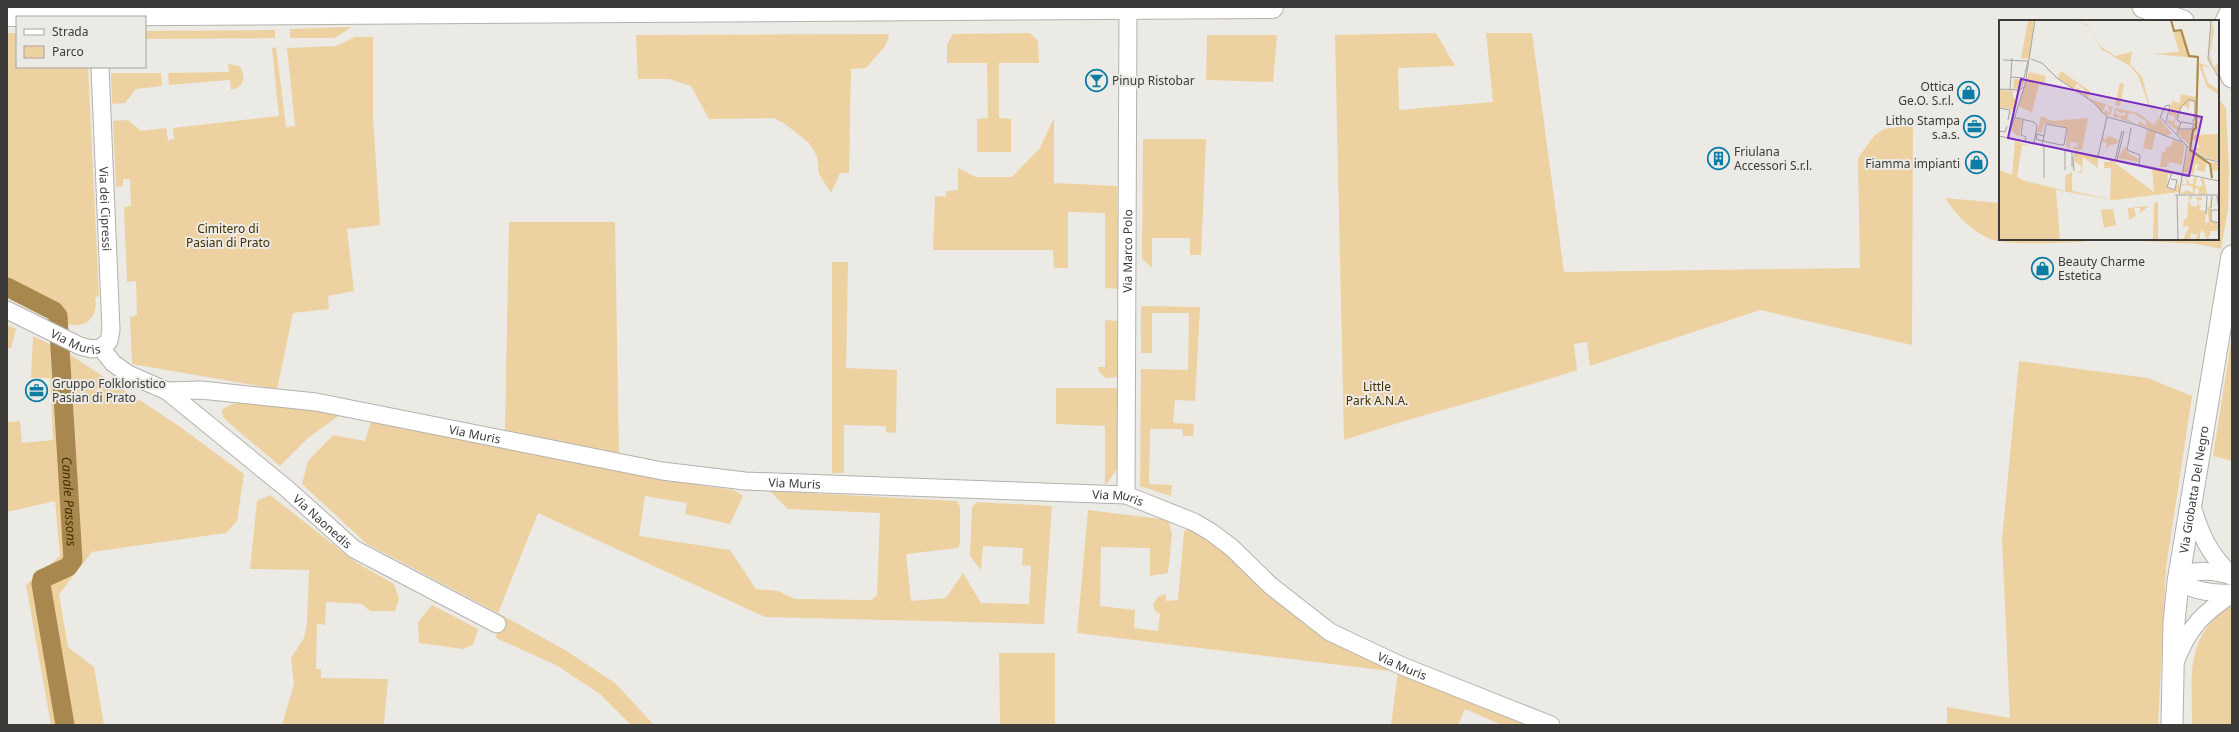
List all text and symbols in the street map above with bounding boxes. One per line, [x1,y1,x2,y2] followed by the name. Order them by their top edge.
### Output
[16,16,146,68] legend
[1999,20,2219,240] inset map
[52,23,88,40] text: Strada
[52,43,84,60] text: Parco
[1083,67,1109,93] bar icon: Pinup Ristobar
[1112,72,1195,89] place label: Pinup Ristobar
[1898,78,1954,109] place label: Ottica Ge.O. S.r.l.
[1956,80,1982,106] shop icon: Ottica Ge.O. S.r.l.
[1886,112,1960,143] place label: Litho Stampa s.a.s.
[1962,114,1988,140] office icon: Litho Stampa s.a.s.
[1734,143,1812,174] place label: Friulana Accessori S.r.l.
[1706,145,1732,171] building icon: Friulana Accessori S.r.l.
[1963,150,1989,176] shop icon: Fiamma impianti
[1865,155,1960,172] place label: Fiamma impianti
[96,166,116,252] street label: Via dei Cipressi
[1118,209,1136,293] street label: Via Marco Polo
[186,220,270,251] park label: Cimitero di Pasian di Prato
[2058,253,2145,284] place label: Beauty Charme Estetica
[2029,255,2055,281] shop icon: Beauty Charme Estetica
[48,324,102,357] street label: Via Muris
[52,375,166,406] place label: Gruppo Folkloristico Pasian di Prato
[23,377,49,403] office icon: Gruppo Folkloristico Pasian di Prato
[1346,378,1408,409] park label: Little Park A.N.A.
[448,420,502,447] street label: Via Muris
[2174,424,2212,555] street label: Via Giobatta Del Negro
[58,456,81,547] water label: Canale Passons
[768,473,821,492] street label: Via Muris
[1092,485,1147,510] street label: Via Muris
[290,490,356,552] street label: Via Naonedis
[1375,647,1430,684] street label: Via Muris

